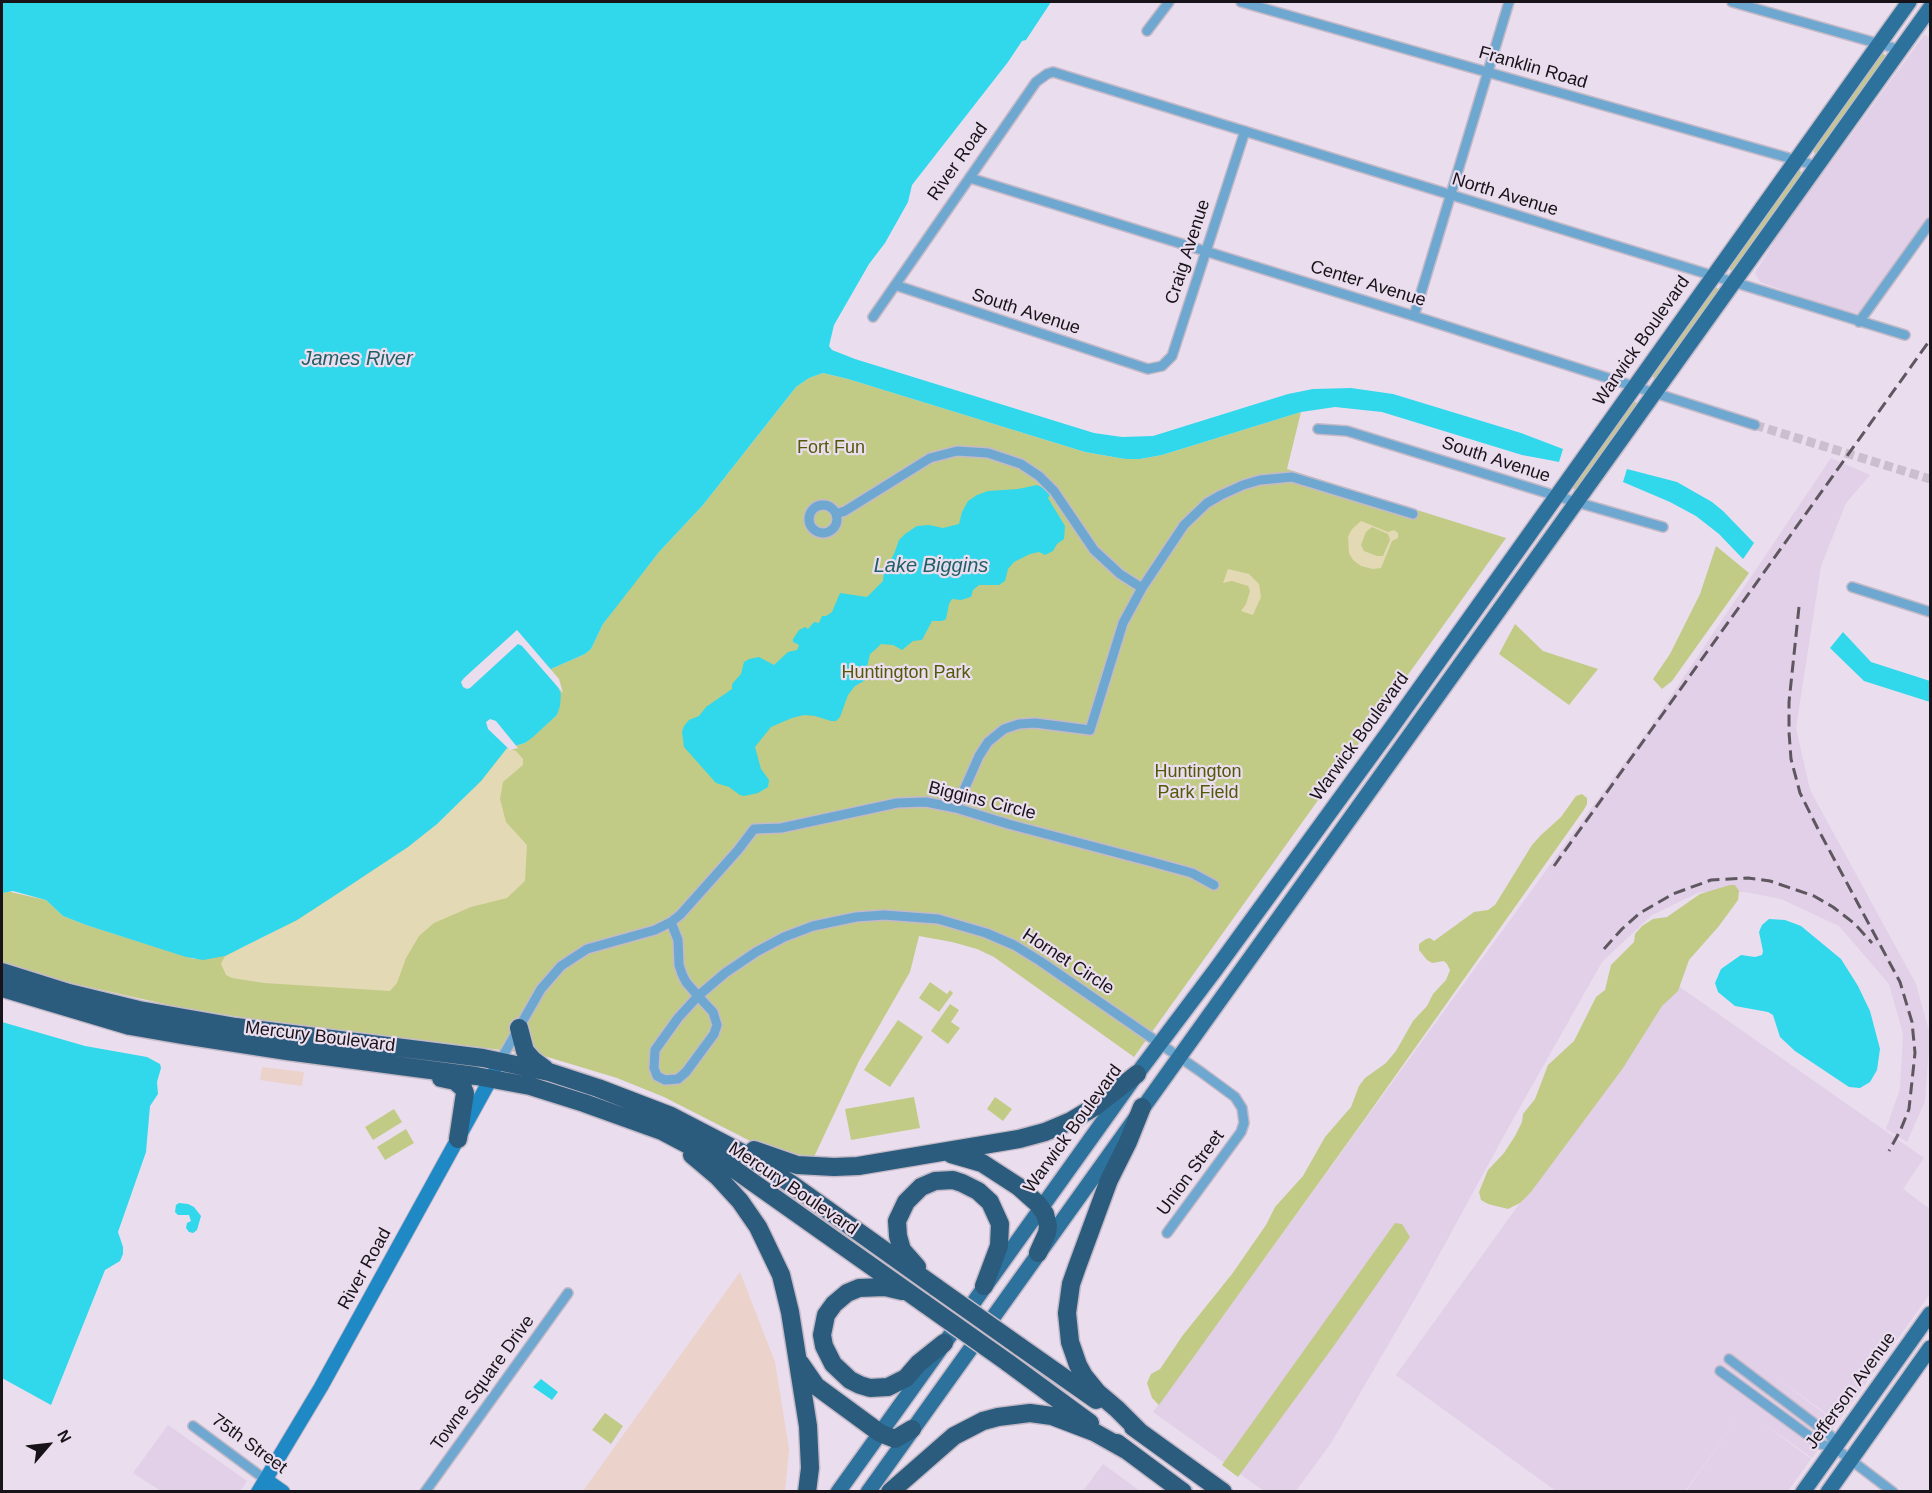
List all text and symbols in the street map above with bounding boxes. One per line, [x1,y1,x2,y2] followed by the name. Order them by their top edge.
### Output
[1476,42,1590,94] street label: Franklin Road
[923,119,993,205] street label: River Road
[1449,169,1561,221] street label: North Avenue
[1161,197,1215,307] street label: Craig Avenue
[1308,256,1428,312] street label: Center Avenue
[1589,272,1695,410] street label: Warwick Boulevard
[969,284,1083,340] street label: South Avenue
[301,347,413,371] water label: James River
[1439,432,1553,488] street label: South Avenue
[797,437,865,459] park label: Fort Fun
[874,554,988,578] water label: Lake Biggins
[841,662,971,684] park label: Huntington Park
[1306,669,1414,805] street label: Warwick Boulevard
[1154,761,1242,804] park label: Huntington Park Field
[926,777,1038,825] street label: Biggins Circle
[1018,924,1118,1000] street label: Hornet Circle
[244,1017,396,1057] street label: Mercury Boulevard
[1019,1061,1127,1197] street label: Warwick Boulevard
[1153,1126,1229,1220] street label: Union Street
[724,1138,862,1240] street label: Mercury Boulevard
[334,1224,396,1314] street label: River Road
[427,1311,539,1455] street label: Towne Square Drive
[1801,1328,1901,1454] street label: Jefferson Avenue
[207,1409,291,1479] street label: 75th Street
[18,1415,78,1475] north arrow
[54,1427,75,1445] text: N

